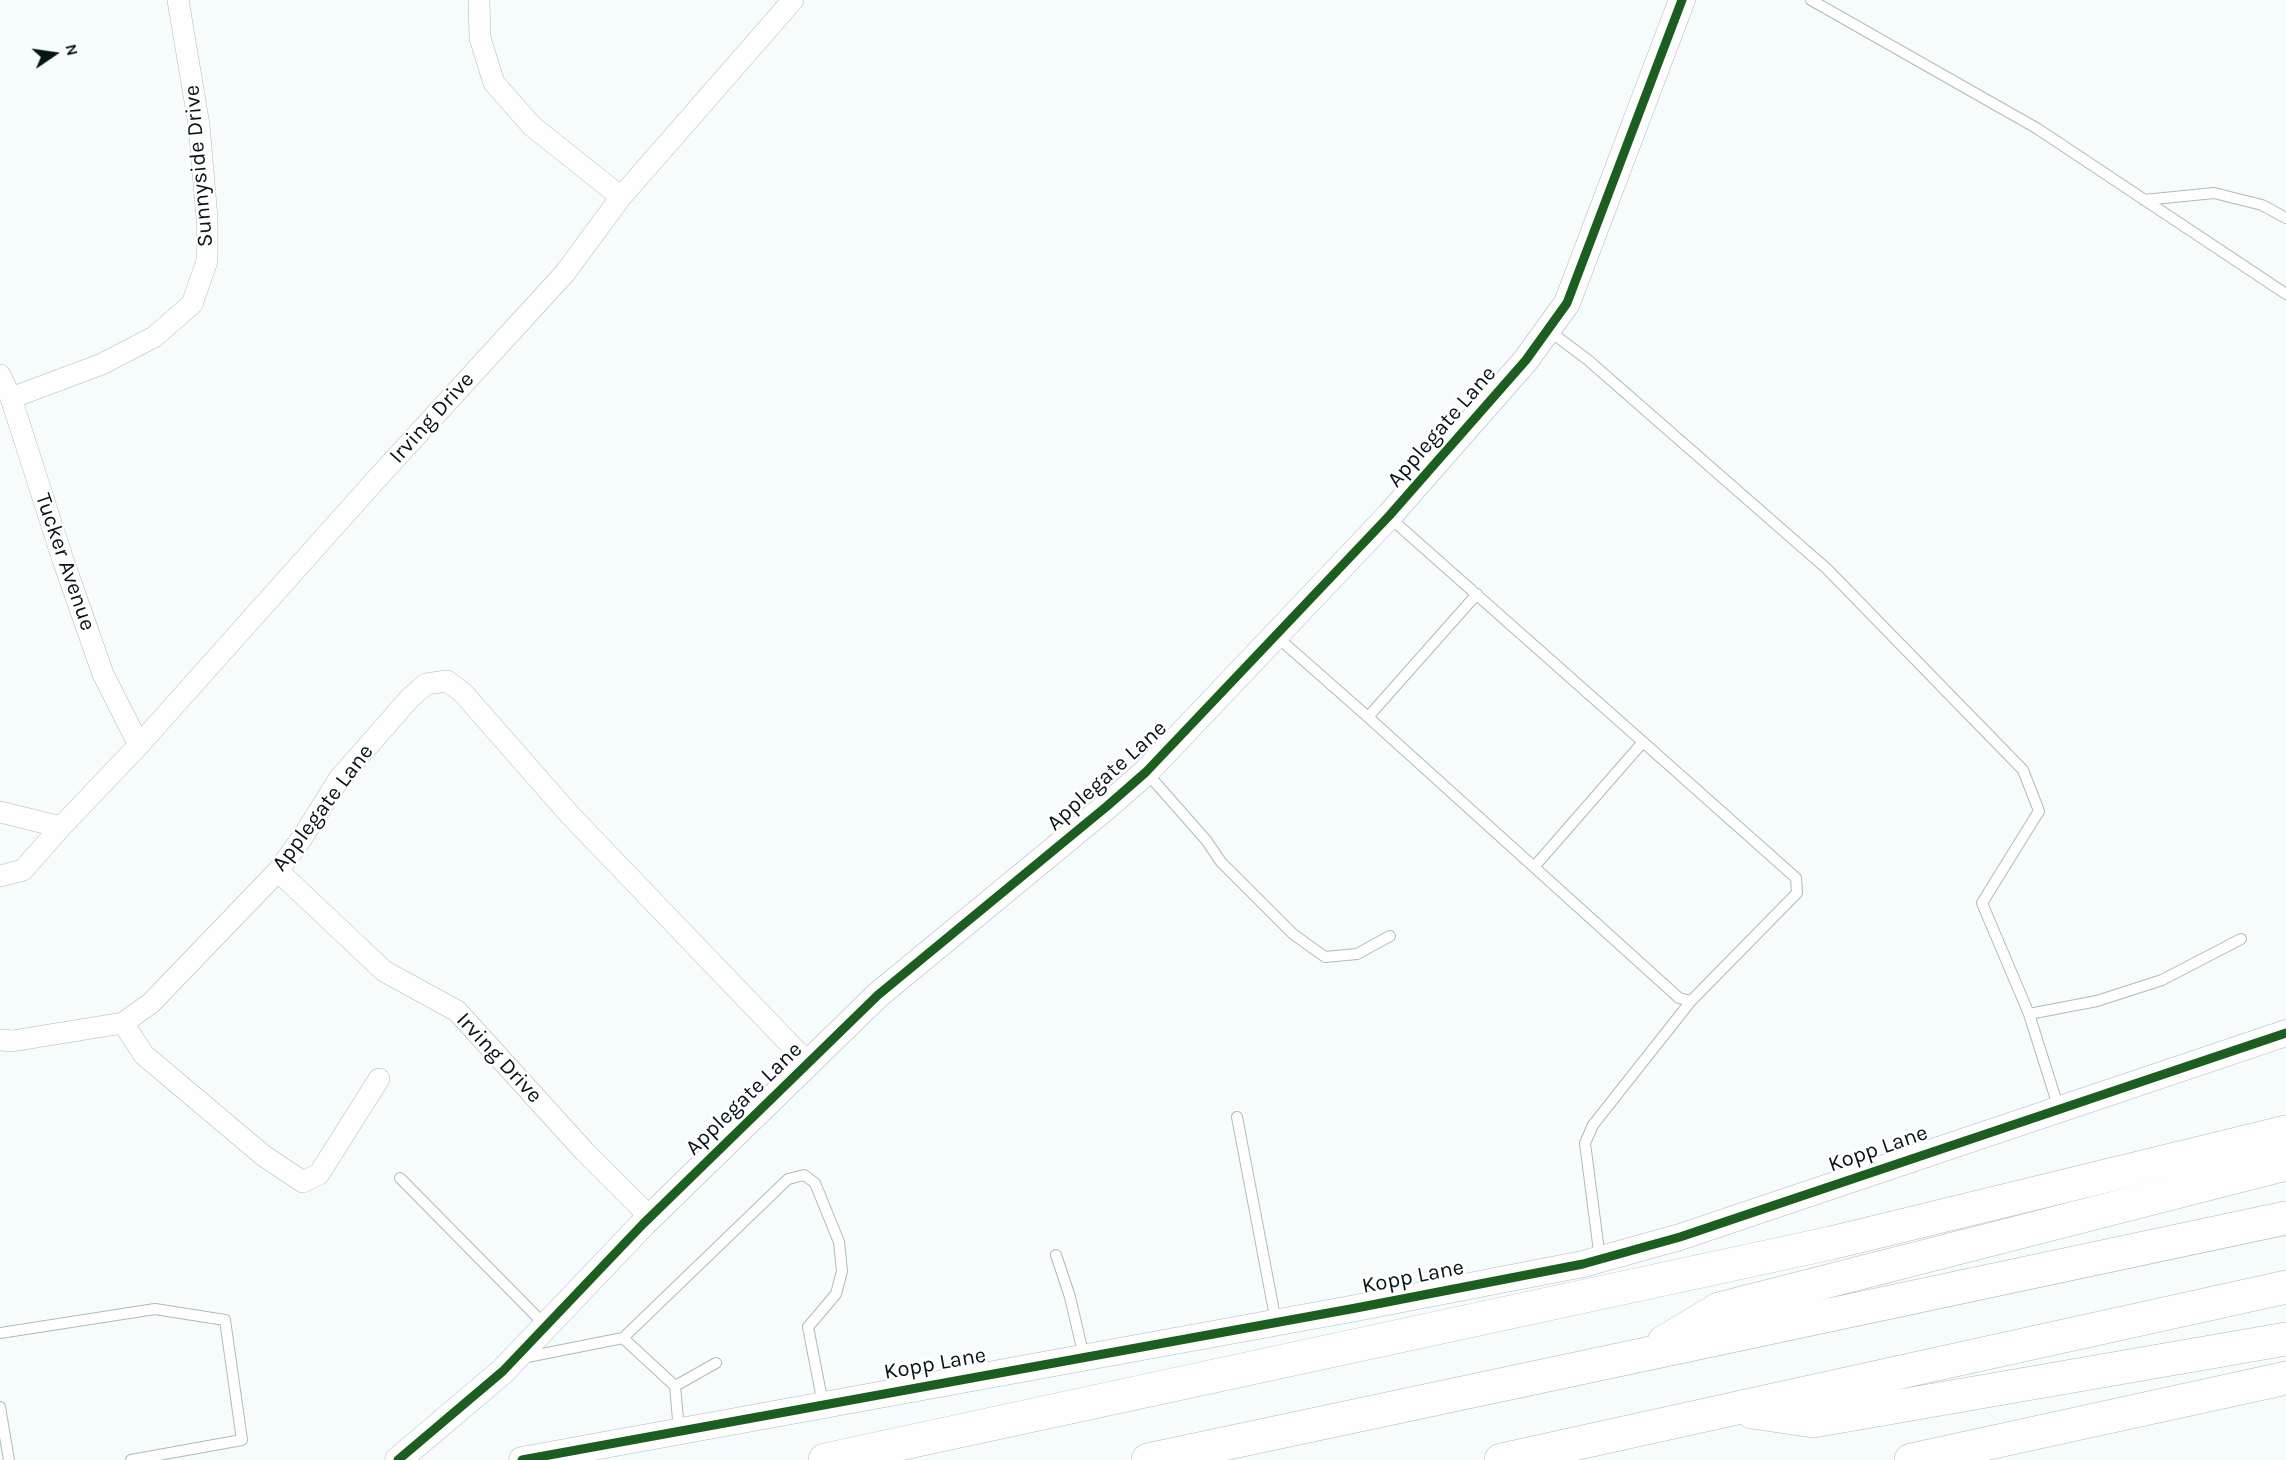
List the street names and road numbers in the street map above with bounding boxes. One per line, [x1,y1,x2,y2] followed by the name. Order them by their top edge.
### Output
[179,84,219,248] street label: Sunnyside Drive
[1382,361,1502,493] street label: Applegate Lane
[384,367,480,469] street label: Irving Drive
[29,490,101,634] street label: Tucker Avenue
[1042,715,1172,837] street label: Applegate Lane
[267,739,379,877] street label: Applegate Lane
[450,1007,548,1109] street label: Irving Drive
[680,1037,808,1161] street label: Applegate Lane
[1825,1120,1931,1178] street label: Kopp Lane
[1360,1254,1466,1300] street label: Kopp Lane
[882,1342,988,1386] street label: Kopp Lane

